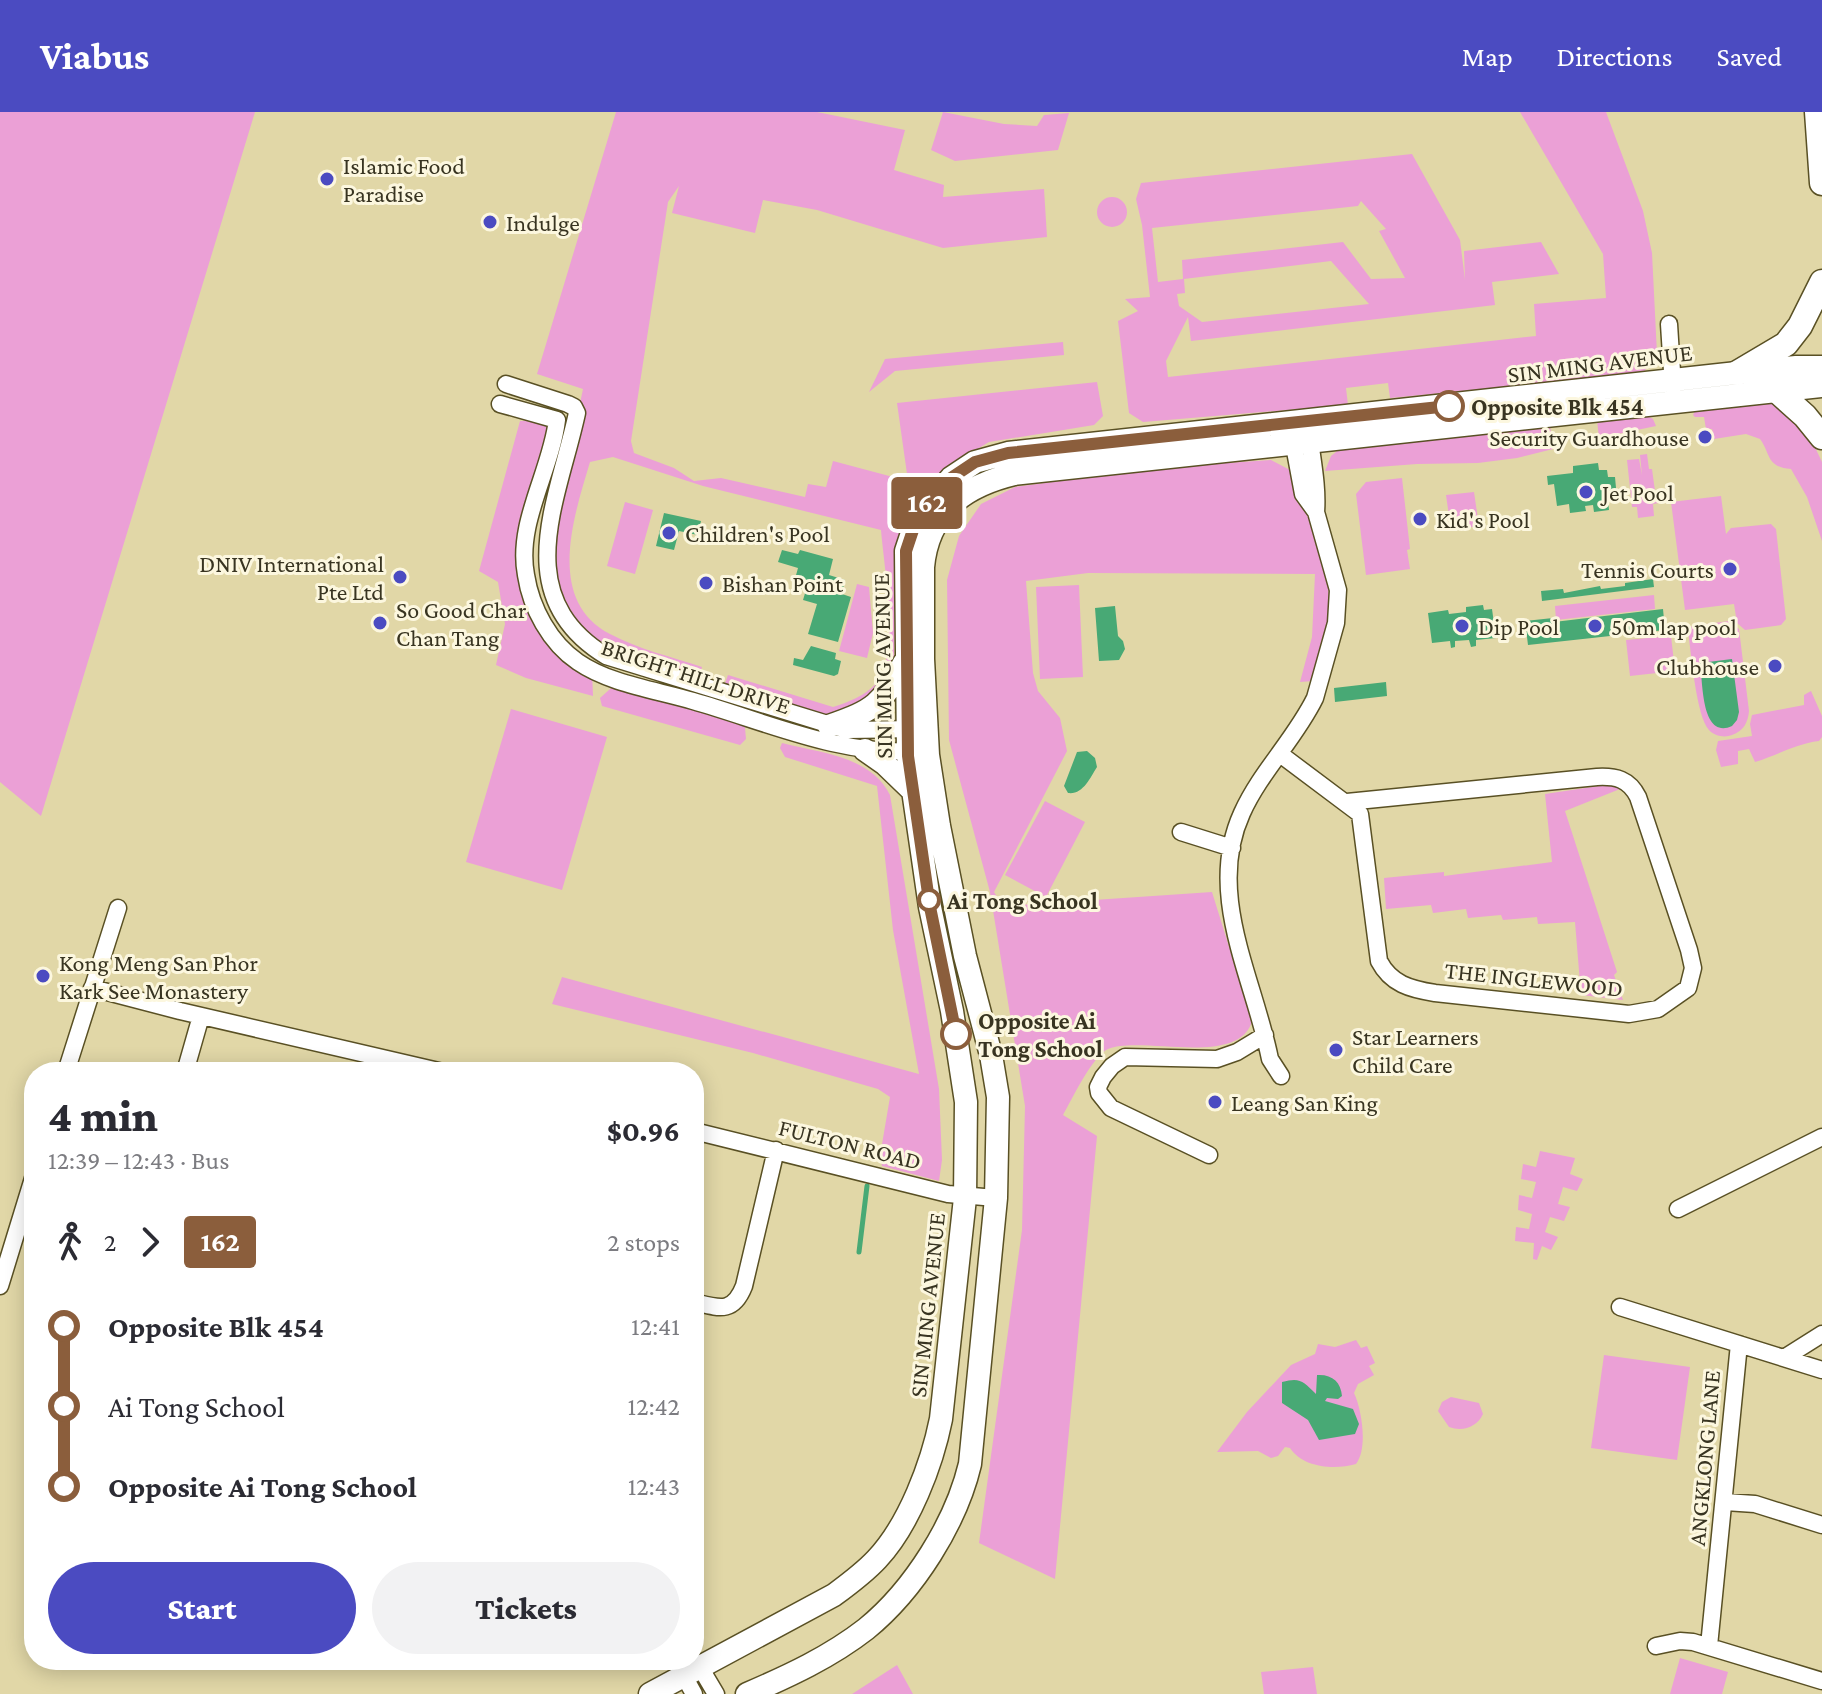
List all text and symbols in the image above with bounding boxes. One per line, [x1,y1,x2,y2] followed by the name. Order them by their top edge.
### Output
[40,35,149,77] text: Viabus
[1462,41,1513,72] text: Map
[1557,41,1672,72] text: Directions
[1716,41,1782,72] text: Saved
[343,152,465,207] place label: Islamic Food Paradise
[318,170,336,188] marker: Islamic Food Paradise
[506,209,580,236] place label: Indulge
[481,213,499,231] marker: Indulge
[1506,338,1694,388] street label: SIN MING AVENUE
[1434,391,1464,421] marker: Opposite Blk 454
[1471,393,1644,420] place label: Opposite Blk 454
[1489,424,1689,451] place label: Security Guardhouse
[1696,428,1714,446] marker: Security Guardhouse
[881,477,973,529] line badge: 162
[1600,479,1674,506] place label: Jet Pool
[1577,483,1595,501] marker: Jet Pool
[907,487,947,518] text: 162
[1436,506,1530,533] place label: Kid's Pool
[1411,510,1429,528] marker: Kid's Pool
[685,520,830,547] place label: Children's Pool
[660,524,678,542] marker: Children's Pool
[199,550,384,605] place label: DNIV International Pte Ltd
[1581,556,1714,583] place label: Tennis Courts
[1721,560,1739,578] marker: Tennis Courts
[391,568,409,586] marker: DNIV International Pte Ltd
[722,570,844,597] place label: Bishan Point
[867,573,897,759] street label: SIN MING AVENUE
[697,574,715,592] marker: Bishan Point
[396,596,527,651] place label: So Good Char Chan Tang
[1478,613,1559,640] place label: Dip Pool
[1611,613,1737,640] place label: 50m lap pool
[371,614,389,632] marker: So Good Char Chan Tang
[1453,617,1471,635] marker: Dip Pool
[1586,617,1604,635] marker: 50m lap pool
[598,633,794,719] street label: BRIGHT HILL DRIVE
[1656,653,1759,680] place label: Clubhouse
[1766,657,1784,675] marker: Clubhouse
[946,887,1098,914] place label: Ai Tong School
[918,889,940,911] marker: Ai Tong School
[59,949,258,1004] place label: Kong Meng San Phor Kark See Monastery
[1444,956,1624,1002] street label: THE INGLEWOOD
[34,967,52,985] marker: Kong Meng San Phor Kark See Monastery
[978,1007,1103,1062] place label: Opposite Ai Tong School
[941,1019,971,1049] marker: Opposite Ai Tong School
[1352,1023,1479,1078] place label: Star Learners Child Care
[1327,1041,1345,1059] marker: Star Learners Child Care
[1231,1089,1378,1116] place label: Leang San King
[48,1092,158,1140] text: 4 min
[1206,1093,1224,1111] marker: Leang San King
[776,1113,924,1175] street label: FULTON ROAD
[607,1114,680,1147] text: $0.96
[48,1146,229,1175] text: 12:39 – 12:43 · Bus
[904,1211,950,1399] street label: SIN MING AVENUE
[48,1220,92,1264] icon: walk
[128,1220,172,1264] icon: forward
[200,1226,240,1257] text: 162
[104,1228,116,1257] text: 2
[607,1228,680,1257] text: 2 stops
[108,1310,324,1343] text: Opposite Blk 454
[631,1312,680,1341] text: 12:41
[1683,1369,1725,1547] street label: ANGKLONG LANE
[108,1390,285,1423] text: Ai Tong School
[628,1392,680,1421] text: 12:42
[108,1470,417,1503] text: Opposite Ai Tong School
[628,1472,680,1501] text: 12:43
[48,1562,356,1654] button: Start
[372,1562,680,1654] button: Tickets

